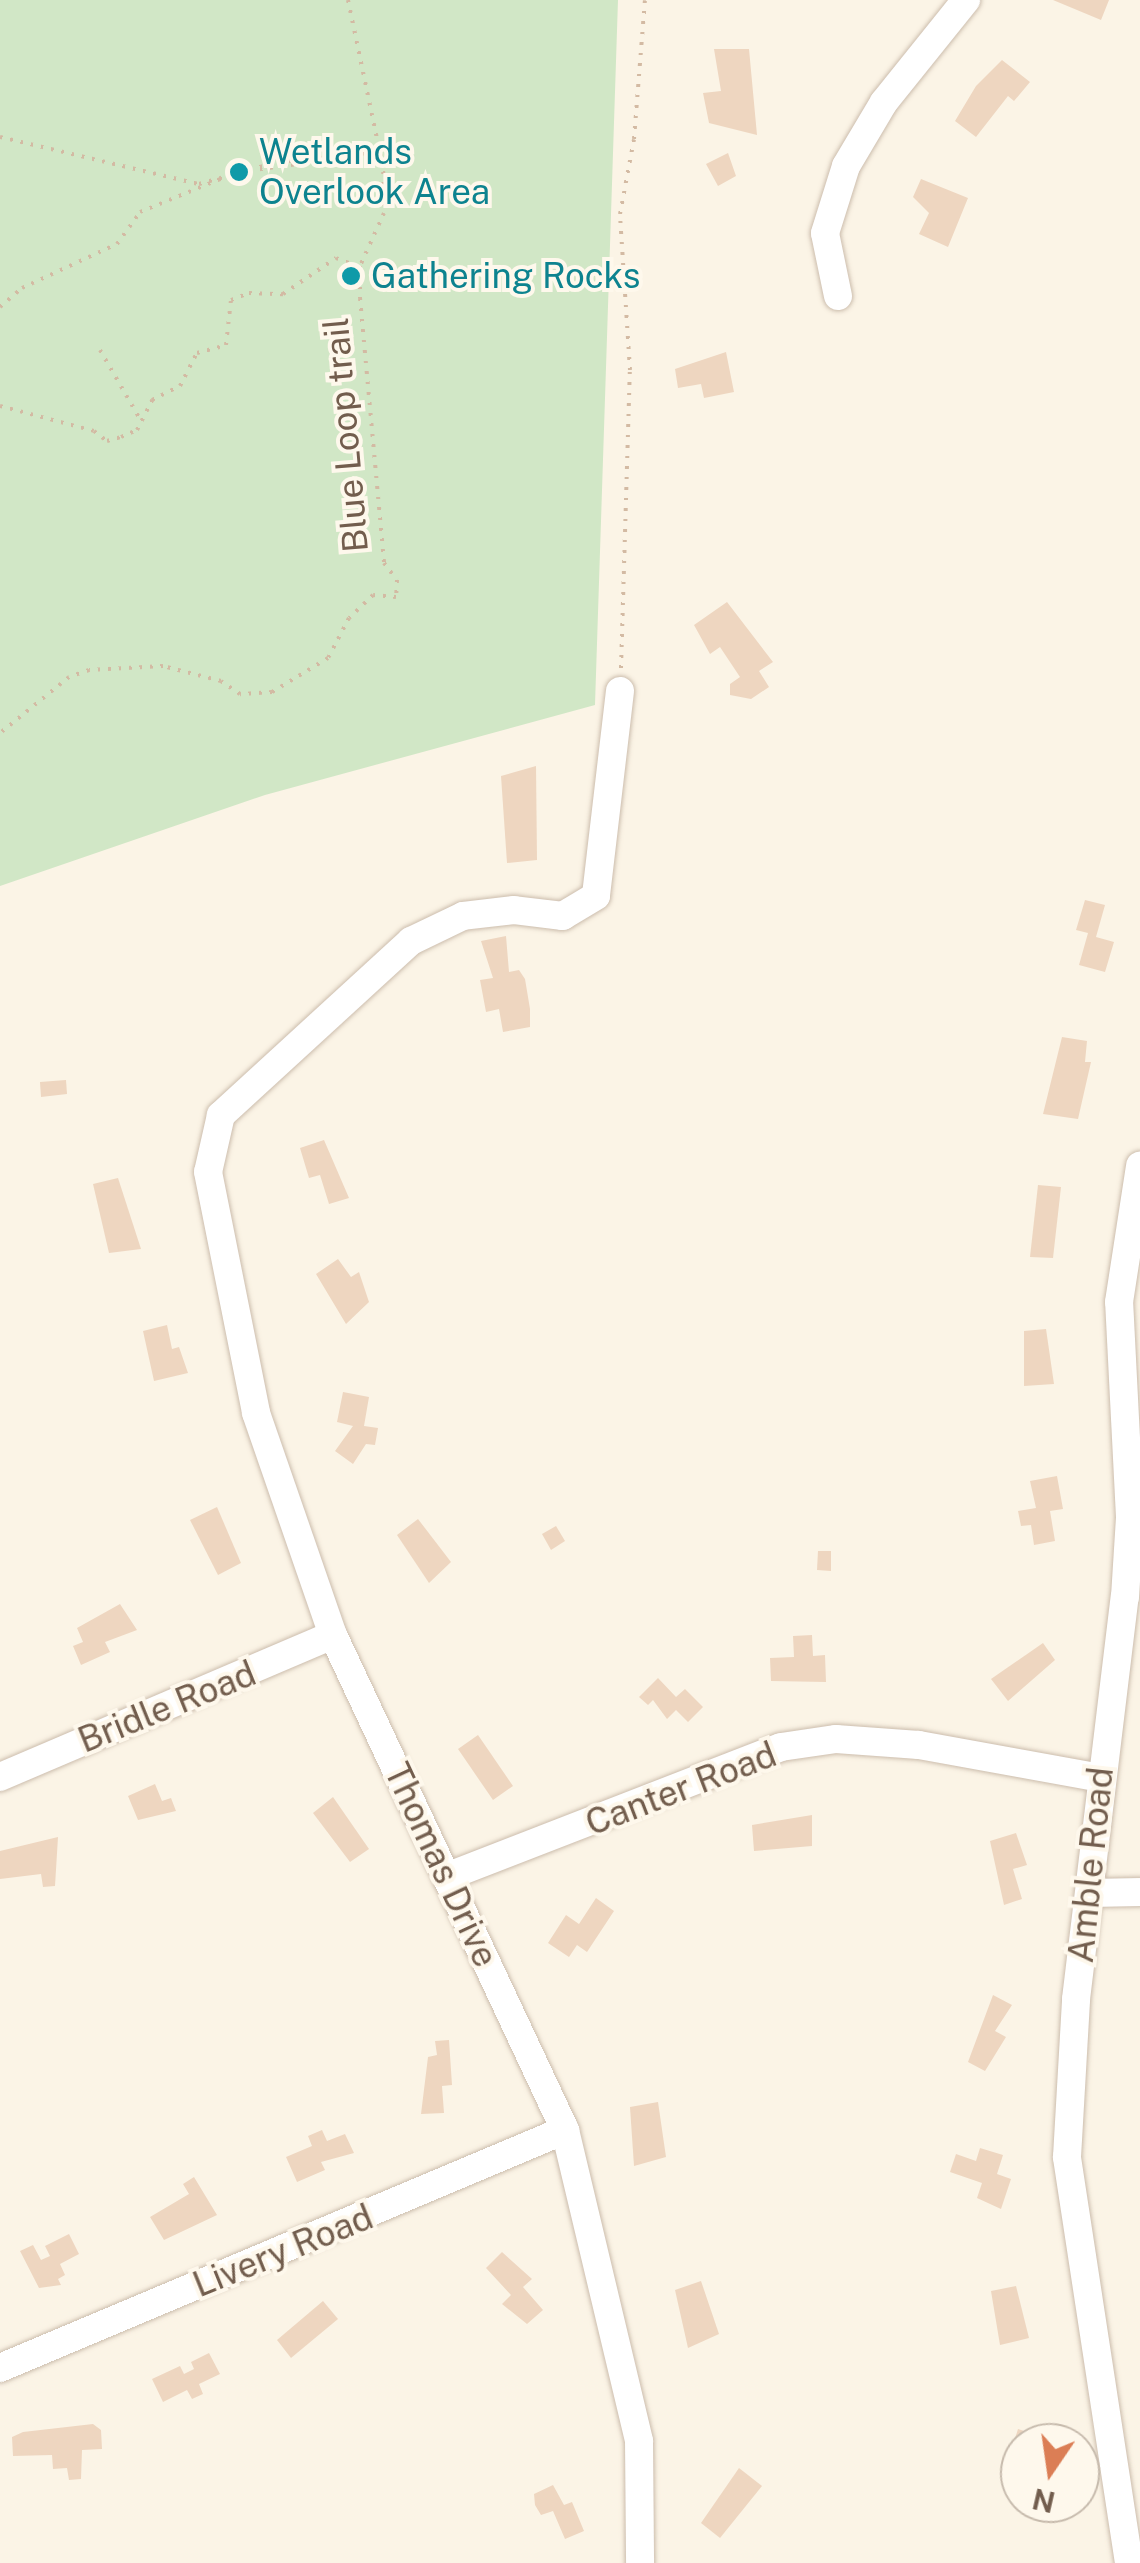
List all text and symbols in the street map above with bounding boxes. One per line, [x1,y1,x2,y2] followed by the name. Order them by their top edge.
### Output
[259,131,490,213] place label: Wetlands Overlook Area
[228,161,250,183] marker: Wetlands Overlook Area
[371,255,641,297] place label: Gathering Rocks
[340,265,362,287] marker: Gathering Rocks
[315,316,377,554] street label: Blue Loop trail
[72,1652,262,1762] street label: Bridle Road
[580,1733,782,1845] street label: Canter Road
[375,1756,507,1974] street label: Thomas Drive
[1060,1765,1122,1965] street label: Amble Road
[187,2196,379,2306] street label: Livery Road
[1000,2423,1100,2523] north arrow
[1029,2482,1058,2519] text: N

